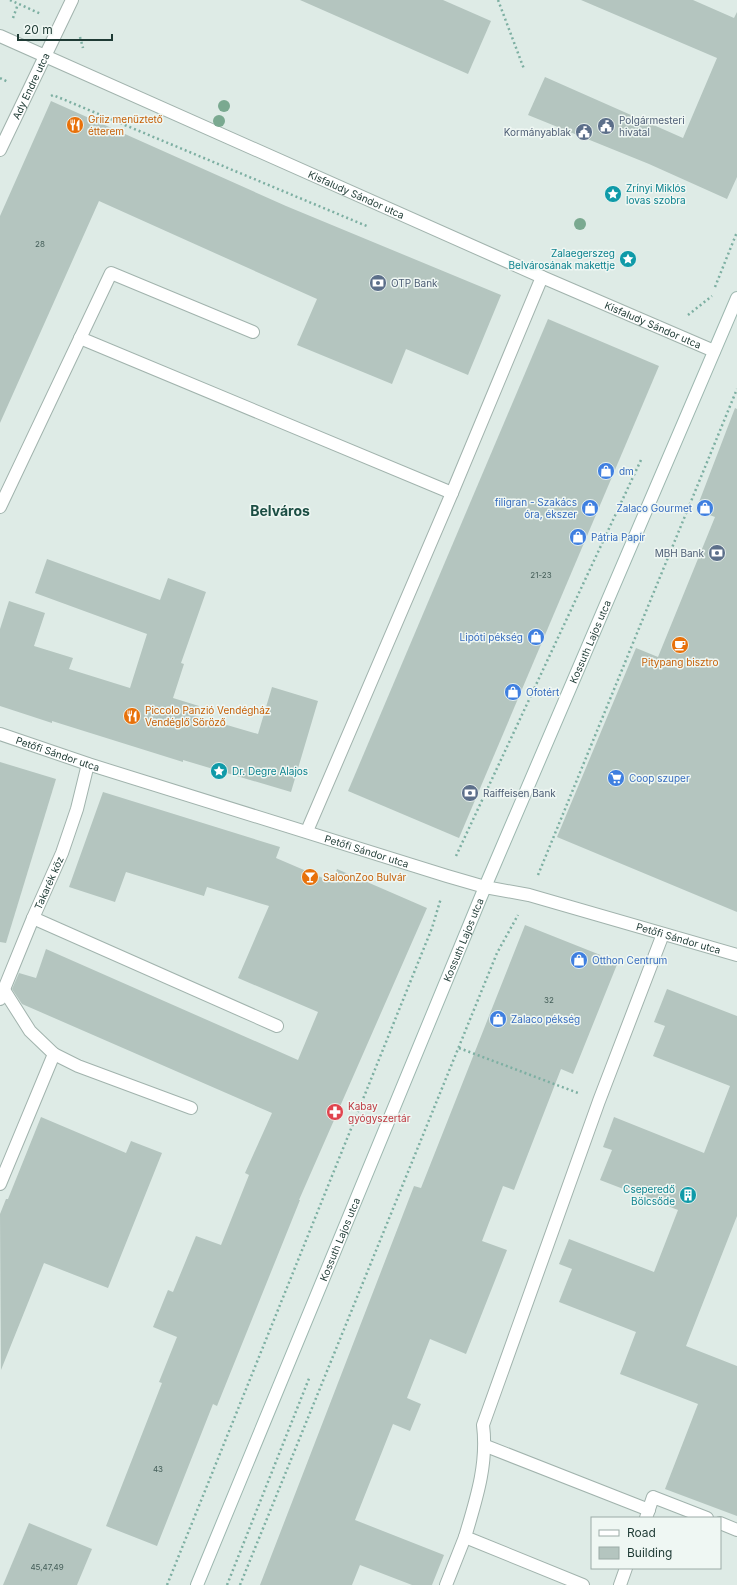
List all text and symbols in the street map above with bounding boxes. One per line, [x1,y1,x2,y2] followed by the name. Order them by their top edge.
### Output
[18,16,112,42] scale bar
[24,22,53,37] text: 20 m
[10,51,52,121] street label: Ady Endre utca
[88,113,163,137] place label: Griiz menüztető étterem
[619,114,685,138] place label: Polgármesteri hivatal
[65,115,85,135] restaurant icon: Griiz menüztető étterem
[596,116,616,136] public building icon: Polgármesteri hivatal
[574,122,594,142] public building icon: Kormányablak
[504,126,572,138] place label: Kormányablak
[306,168,406,221] street label: Kisfaludy Sándor utca
[626,182,686,206] place label: Zrínyi Miklós lovas szobra
[603,184,623,204] place icon: Zrínyi Miklós lovas szobra
[35,239,45,249] house number: 28
[509,247,615,271] place label: Zalaegerszeg Belvárosának makettje
[618,249,638,269] place icon: Zalaegerszeg Belvárosának makettje
[368,273,388,293] bank icon: OTP Bank
[391,277,438,289] place label: OTP Bank
[603,299,703,351] street label: Kisfaludy Sándor utca
[596,461,616,481] shop icon: dm
[619,465,634,477] place label: dm
[495,496,577,520] place label: filigran - Szakács óra, ékszer
[580,498,600,518] shop icon: filigran - Szakács óra, ékszer
[695,498,715,518] shop icon: Zalaco Gourmet
[250,502,310,519] district label: Belváros
[616,502,693,514] place label: Zalaco Gourmet
[568,527,588,547] shop icon: Pátria Papír
[591,531,646,543] place label: Pátria Papír
[707,543,727,563] bank icon: MBH Bank
[655,547,705,559] place label: MBH Bank
[530,570,552,580] house number: 21-23
[567,598,613,685] street label: Kossuth Lajos utca
[526,627,546,647] shop icon: Lipóti pékség
[460,631,523,643] place label: Lipóti pékség
[670,635,690,655] cafe icon: Pitypang bisztro
[642,656,718,668] place label: Pitypang bisztro
[503,682,523,702] shop icon: Ofotért
[526,686,560,698] place label: Ofotért
[145,704,270,728] place label: Piccolo Panzió Vendégház Vendéglő Söröző
[122,706,142,726] restaurant icon: Piccolo Panzió Vendégház Vendéglő Söröző
[14,734,101,773] street label: Petőfi Sándor utca
[209,761,229,781] place icon: Dr. Degre Alajos
[232,765,308,777] place label: Dr. Degre Alajos
[606,768,626,788] supermarket icon: Coop szuper
[629,772,690,784] place label: Coop szuper
[460,783,480,803] bank icon: Raiffeisen Bank
[483,787,556,799] place label: Raiffeisen Bank
[323,832,410,870] street label: Petőfi Sándor utca
[32,854,66,911] street label: Takarék köz
[300,867,320,887] bar icon: SaloonZoo Bulvár
[323,871,407,883] place label: SaloonZoo Bulvár
[441,896,486,983] street label: Kossuth Lajos utca
[635,920,722,956] street label: Petőfi Sándor utca
[569,950,589,970] shop icon: Otthon Centrum
[592,954,667,966] place label: Otthon Centrum
[544,995,554,1005] house number: 32
[488,1009,508,1029] shop icon: Zalaco pékség
[511,1013,580,1025] place label: Zalaco pékség
[348,1100,411,1124] place label: Kabay gyógyszertár
[325,1102,345,1122] pharmacy icon: Kabay gyógyszertár
[623,1183,675,1207] place label: Cseperedő Bölcsőde
[678,1185,698,1205] building icon: Cseperedő Bölcsőde
[317,1196,362,1283] street label: Kossuth Lajos utca
[153,1464,163,1474] house number: 43
[591,1517,721,1569] legend
[627,1525,656,1540] text: Road
[627,1545,672,1560] text: Building
[30,1562,64,1572] house number: 45,47,49

